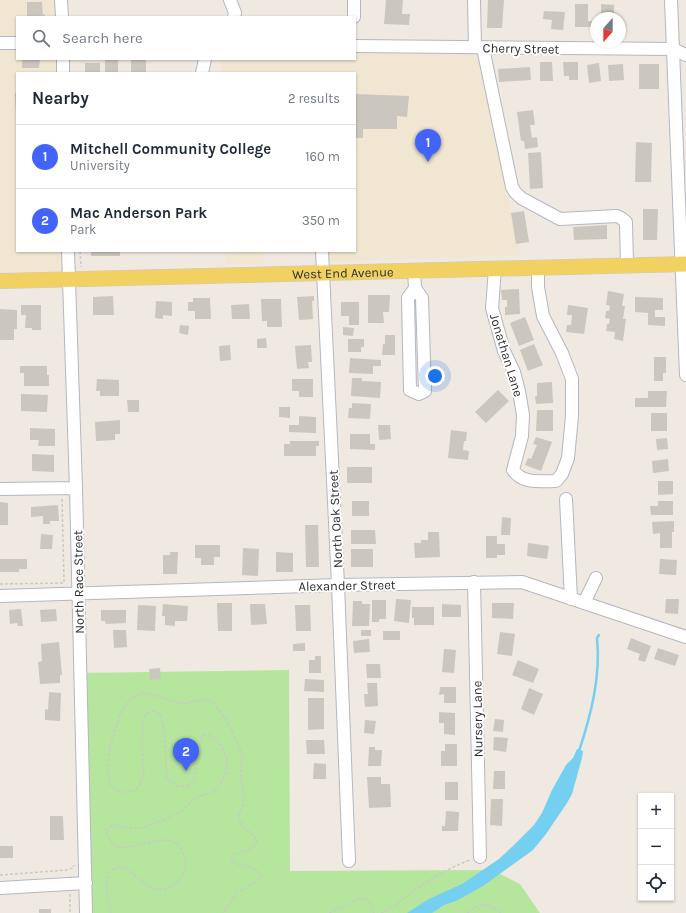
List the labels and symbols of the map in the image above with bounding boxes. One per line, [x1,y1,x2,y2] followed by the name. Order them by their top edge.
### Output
[590,12,626,48] north arrow
[483,40,560,57] street label: Cherry Street
[415,129,441,162] pin: 1
[292,264,394,282] street label: West End Avenue
[487,312,526,399] street label: Jonathan Lane
[425,366,445,386] your location
[325,469,346,568] street label: North Oak Street
[70,530,87,634] street label: North Race Street
[298,577,396,594] street label: Alexander Street
[469,680,486,757] street label: Nursery Lane
[173,738,199,771] pin: 2

